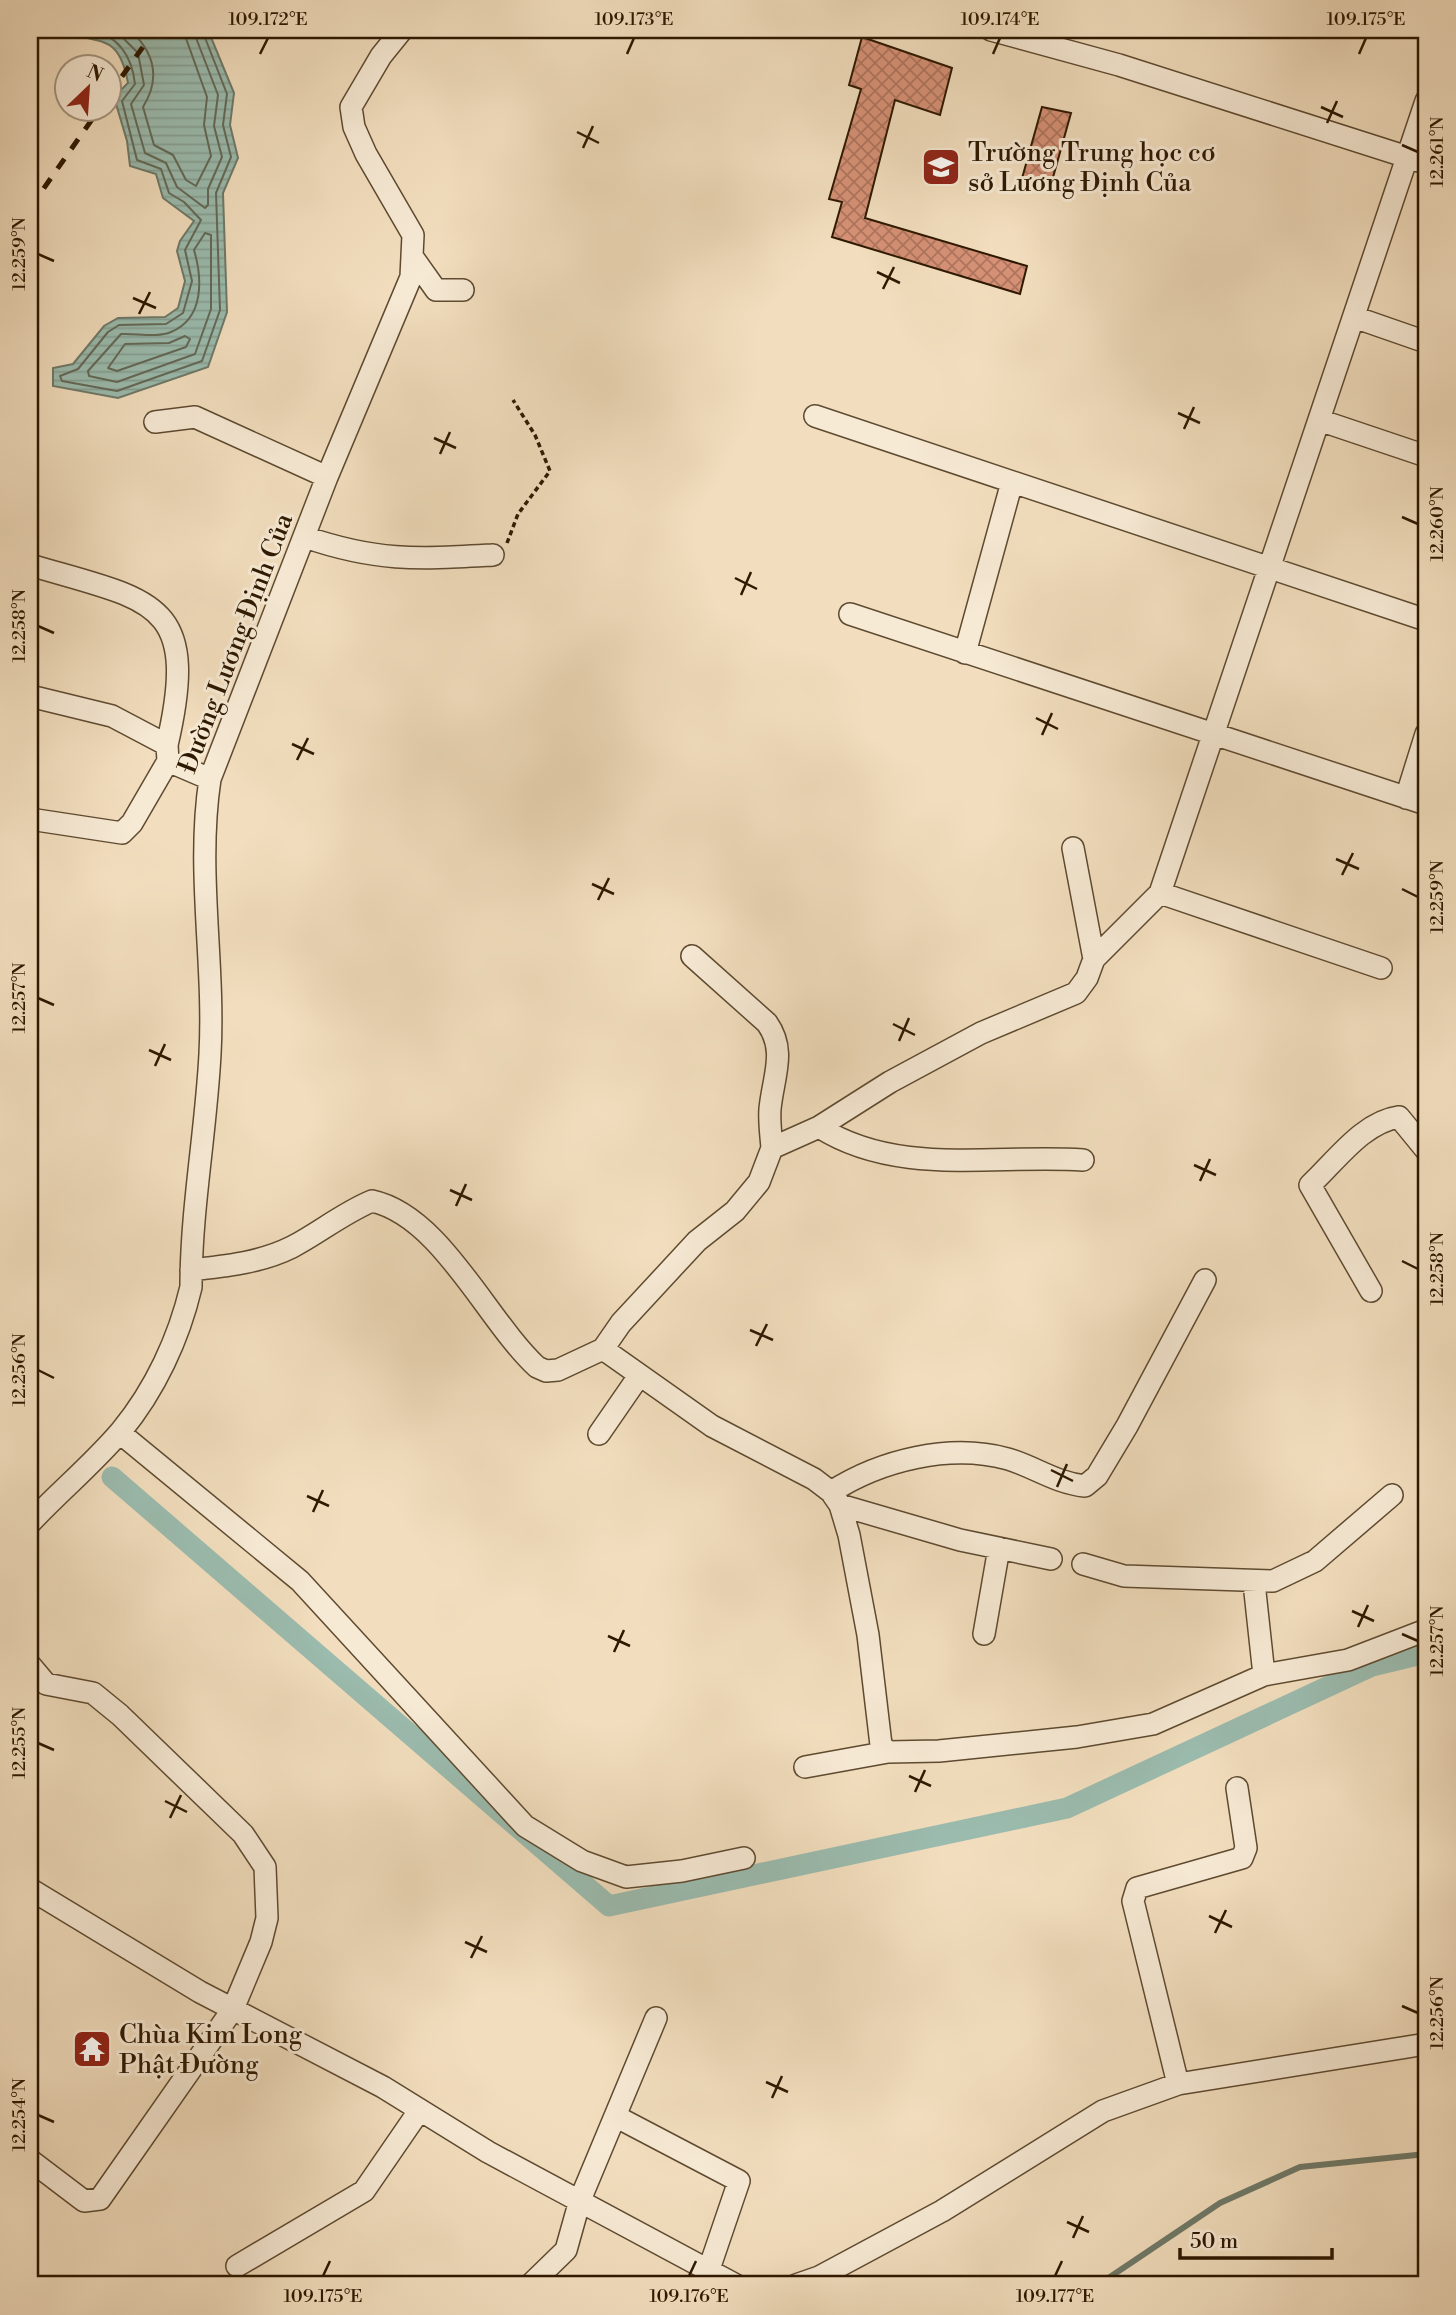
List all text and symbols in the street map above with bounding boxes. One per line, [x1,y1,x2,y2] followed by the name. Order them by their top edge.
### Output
[228,8,308,31] text: 109.172°E
[594,8,674,31] text: 109.173°E
[961,8,1039,31] text: 109.174°E
[1327,8,1405,31] text: 109.175°E
[52,52,122,122] north arrow
[83,59,107,88] text: N
[1426,116,1449,187] text: 12.261°N
[968,137,1216,199] place label: Trường Trung học cơ sở Lương Định Của
[920,146,962,188] school or university icon: Trường Trung học cơ sở Lương Định Của
[8,217,31,291] text: 12.259°N
[1426,486,1449,562] text: 12.260°N
[172,508,301,778] street label: Đường Lương Định Của
[8,589,31,663] text: 12.258°N
[1426,860,1449,934] text: 12.259°N
[8,962,31,1033] text: 12.257°N
[1426,1232,1449,1306] text: 12.258°N
[8,1333,31,1407] text: 12.256°N
[1426,1605,1449,1676] text: 12.257°N
[8,1706,31,1779] text: 12.255°N
[1426,1976,1449,2050] text: 12.256°N
[119,2019,303,2081] place label: Chùa Kim Long Phật Đường
[71,2028,113,2070] temple icon: Chùa Kim Long Phật Đường
[8,2078,31,2152] text: 12.254°N
[1180,2217,1332,2261] scale bar
[1190,2229,1238,2255] text: 50 m
[284,2285,362,2308] text: 109.175°E
[649,2285,729,2308] text: 109.176°E
[1016,2285,1094,2308] text: 109.177°E

